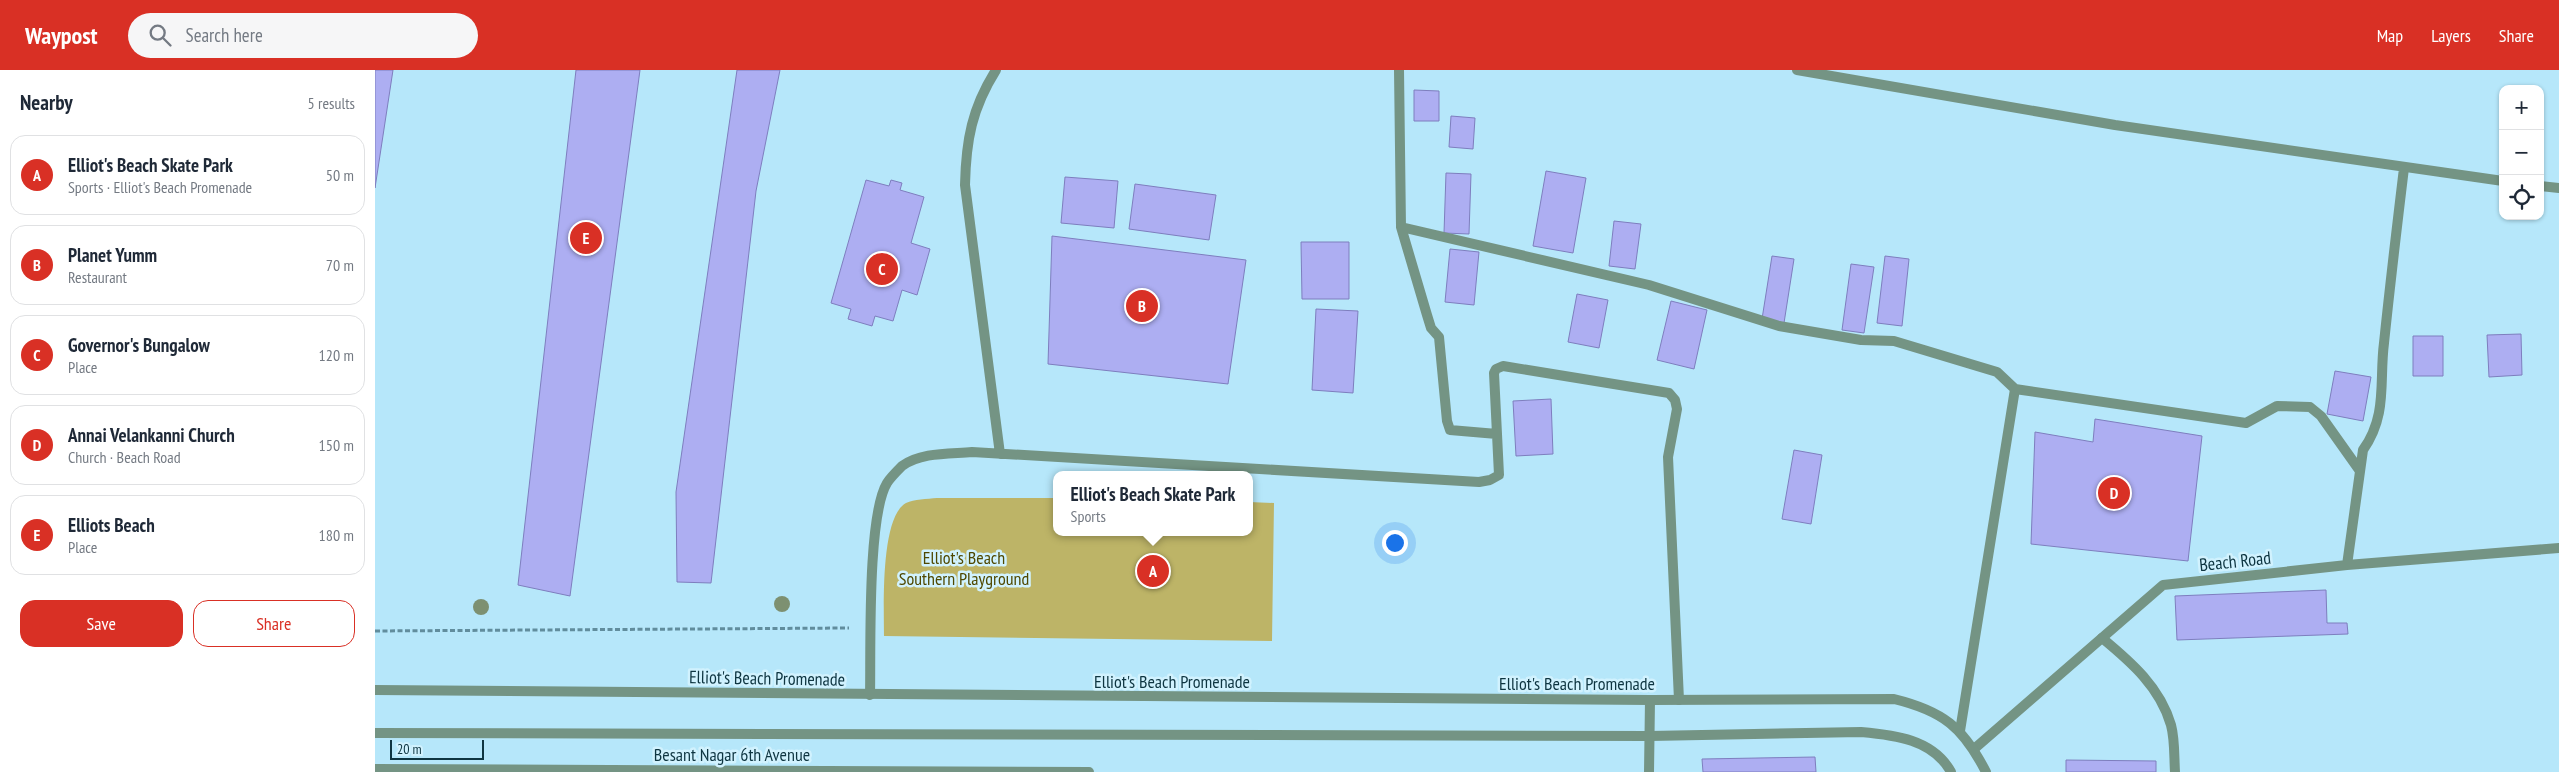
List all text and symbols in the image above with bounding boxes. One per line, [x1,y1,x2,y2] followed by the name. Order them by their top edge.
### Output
[128,13,478,58] search box
[25,20,98,51] text: Waypost
[146,21,174,49] icon: search
[186,23,263,47] text: Search here
[2377,24,2403,47] text: Map
[2431,24,2471,47] text: Layers
[2499,24,2534,47] text: Share
[2499,85,2544,220] map controls
[2499,85,2544,130] button: +
[20,89,73,116] text: Nearby
[308,93,355,113] text: 5 results
[2499,130,2544,175] button: −
[68,153,233,177] text: Elliot's Beach Skate Park
[33,165,41,185] text: A
[326,165,354,185] text: 50 m
[2499,175,2544,220] button: locate
[68,177,252,197] text: Sports · Elliot's Beach Promenade
[570,219,602,257] pin: E
[68,243,157,267] text: Planet Yumm
[866,250,898,288] pin: C
[33,255,41,275] text: B
[326,255,354,275] text: 70 m
[68,267,127,287] text: Restaurant
[1126,287,1158,325] pin: B
[68,333,210,357] text: Governor's Bungalow
[33,345,41,365] text: C
[319,345,354,365] text: 120 m
[68,357,97,377] text: Place
[68,423,235,447] text: Annai Velankanni Church
[33,435,41,455] text: D
[319,435,354,455] text: 150 m
[68,447,181,467] text: Church · Beach Road
[1053,471,1253,536] popup
[2098,474,2130,512] pin: D
[1071,482,1235,506] text: Elliot's Beach Skate Park
[1071,506,1106,526] text: Sports
[68,513,155,537] text: Elliots Beach
[34,525,40,545] text: E
[319,525,354,545] text: 180 m
[1382,530,1408,556] your location
[68,537,97,557] text: Place
[899,546,1029,590] park label: Elliot's Beach Southern Playground
[2198,546,2272,576] street label: Beach Road
[1137,552,1169,590] pin: A
[20,600,183,647] button: Save
[193,600,355,647] button: Share
[689,665,845,691] street label: Elliot's Beach Promenade
[1094,670,1250,693] street label: Elliot's Beach Promenade
[1499,672,1655,695] street label: Elliot's Beach Promenade
[390,737,484,760] scale bar
[397,740,422,758] text: 20 m
[654,743,810,766] street label: Besant Nagar 6th Avenue

